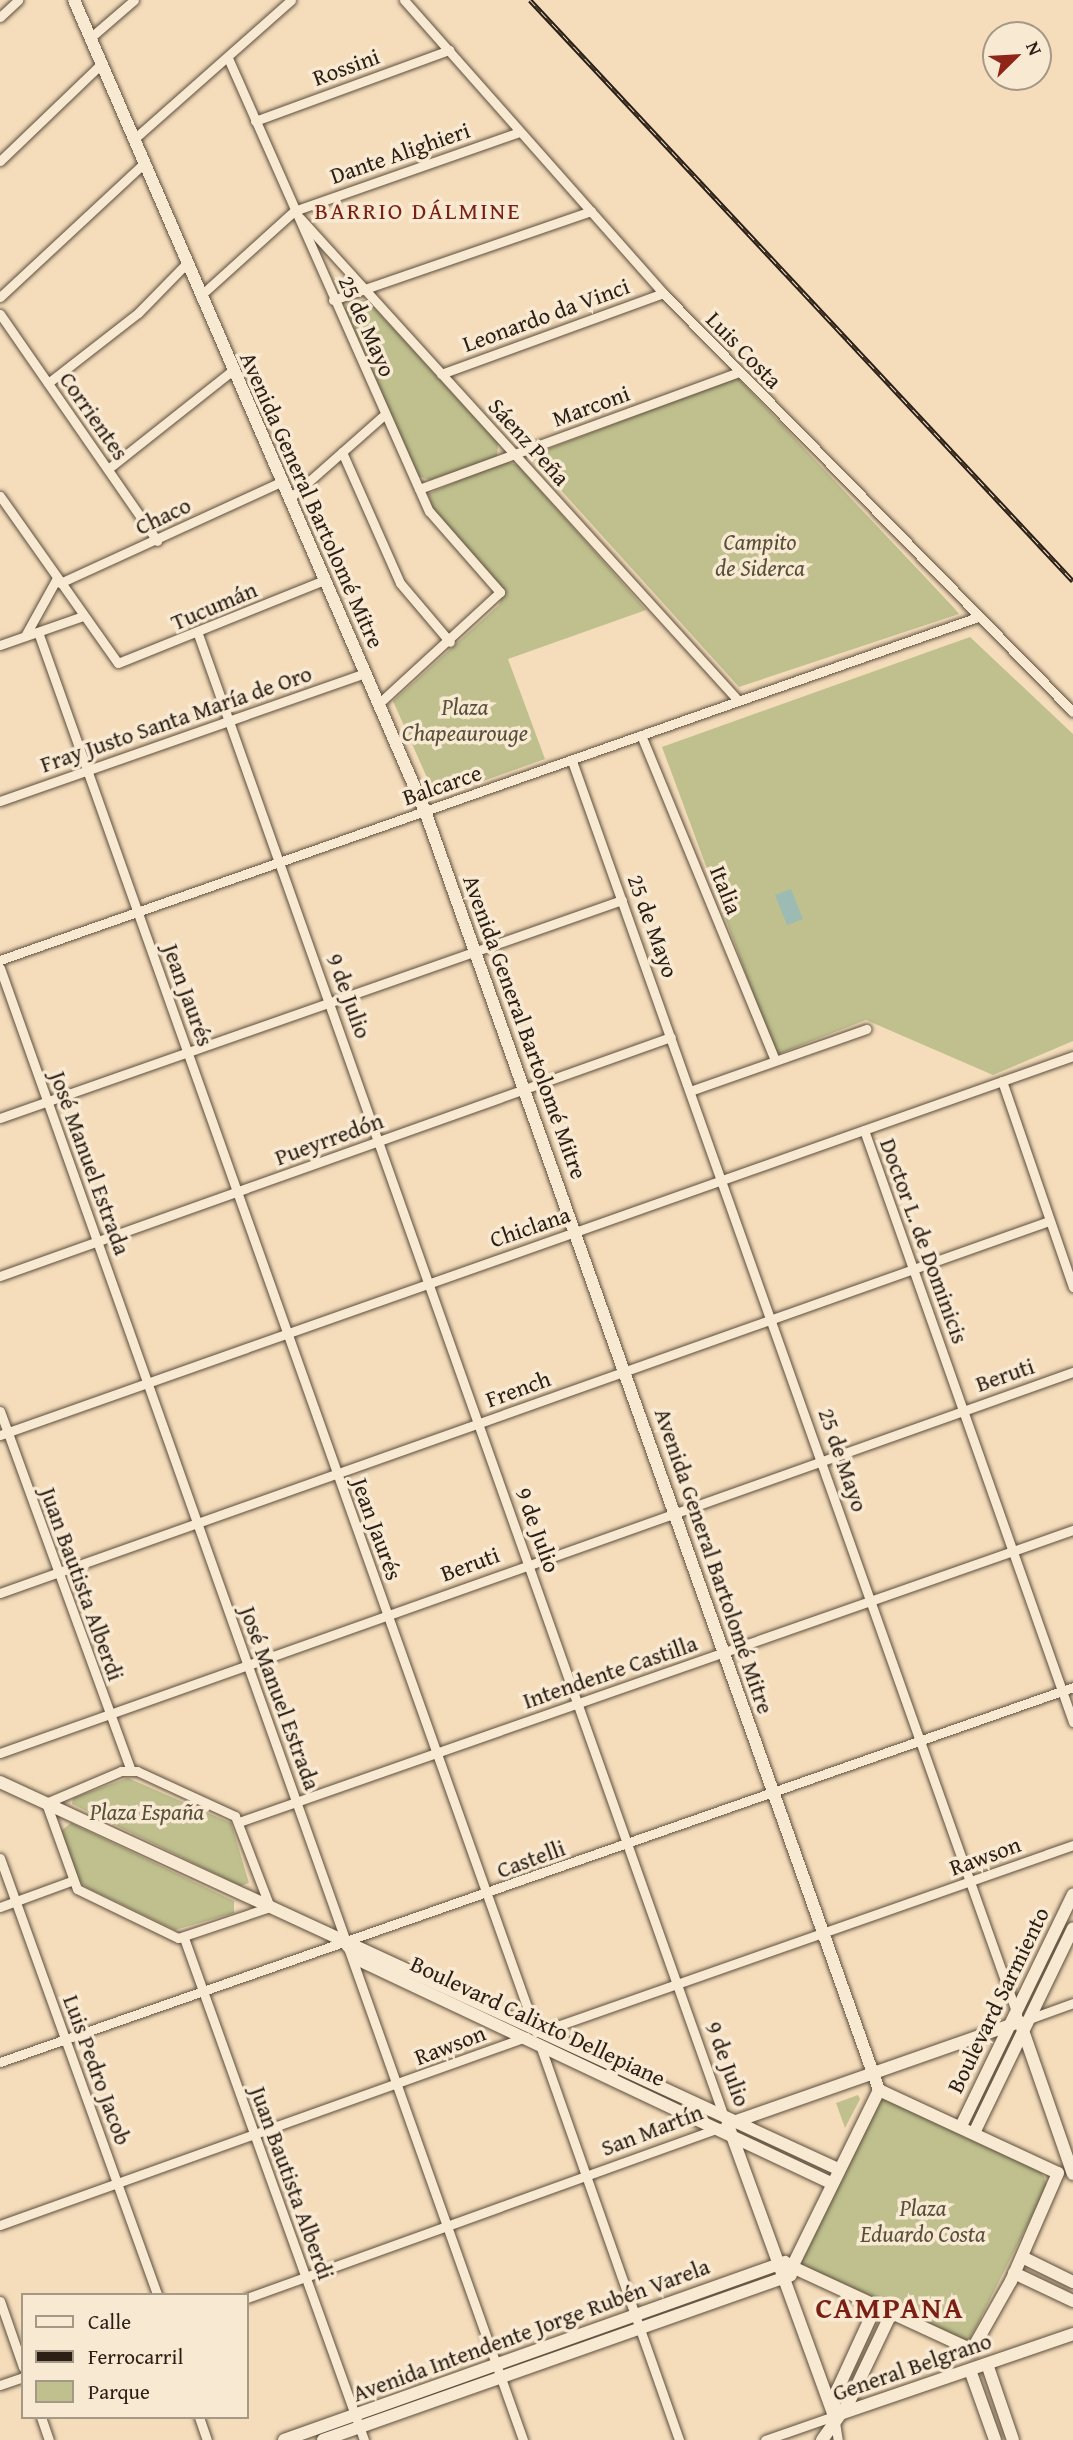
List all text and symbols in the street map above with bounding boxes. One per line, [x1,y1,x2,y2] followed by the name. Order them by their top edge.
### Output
[982,21,1052,91] north arrow
[1019,37,1050,60] text: N
[309,42,383,92] street label: Rossini
[326,116,474,190] street label: Dante Alighieri
[316,197,520,225] district label: BARRIO DÁLMINE
[332,271,402,381] street label: 25 de Mayo
[459,272,633,358] street label: Leonardo da Vinci
[701,306,787,394] street label: Luis Costa
[234,348,390,652] street label: Avenida General Bartolomé Mitre
[54,367,134,465] street label: Corrientes
[549,379,633,433] street label: Marconi
[483,393,575,491] street label: Sáenz Peña
[131,491,195,541] street label: Chaco
[715,528,805,582] park label: Campito de Siderca
[167,576,261,636] street label: Tucumán
[37,660,315,778] street label: Fray Justo Santa María de Oro
[402,693,528,747] park label: Plaza Chapeaurouge
[399,759,485,811] street label: Balcarce
[704,862,748,918] street label: Italia
[457,871,593,1183] street label: Avenida General Bartolomé Mitre
[622,871,684,981] street label: 25 de Mayo
[157,940,219,1050] street label: Jean Jaurés
[321,950,377,1042] street label: 9 de Julio
[44,1067,136,1259] street label: José Manuel Estrada
[271,1107,387,1171] street label: Pueyrredón
[874,1135,974,1347] street label: Doctor L. de Dominicis
[486,1200,574,1254] street label: Chiclana
[972,1352,1038,1398] street label: Beruti
[482,1365,554,1413] street label: French
[649,1405,779,1717] street label: Avenida General Bartolomé Mitre
[812,1405,874,1515] street label: 25 de Mayo
[346,1474,408,1584] street label: Jean Jaurés
[34,1484,130,1684] street label: Juan Bautista Alberdi
[510,1484,566,1576] street label: 9 de Julio
[437,1541,503,1587] street label: Beruti
[234,1602,326,1794] street label: José Manuel Estrada
[519,1629,701,1715] street label: Intendente Castilla
[90,1798,204,1826] park label: Plaza España
[946,1830,1024,1882] street label: Rawson
[493,1834,569,1884] street label: Castelli
[941,1903,1055,2097] street label: Boulevard Sarmiento
[406,1950,670,2092] street label: Boulevard Calixto Dellepiane
[57,1991,137,2149] street label: Luis Pedro Jacob
[700,2018,756,2110] street label: 9 de Julio
[411,2019,489,2071] street label: Rawson
[244,2083,340,2283] street label: Juan Bautista Alberdi
[597,2098,707,2162] street label: San Martín
[860,2194,986,2248] park label: Plaza Eduardo Costa
[349,2252,713,2408] street label: Avenida Intendente Jorge Rubén Varela
[816,2289,964,2325] district label: CAMPANA
[21,2293,248,2419] legend
[88,2306,131,2337] text: Calle
[829,2327,995,2407] street label: General Belgrano
[88,2341,183,2372] text: Ferrocarril
[88,2376,150,2407] text: Parque

